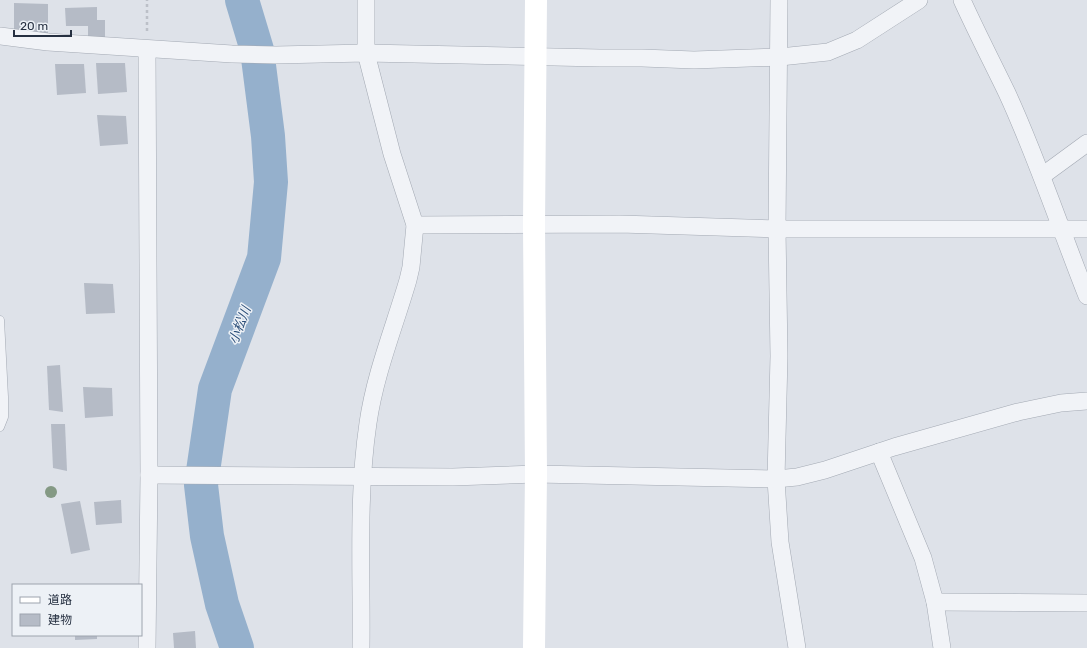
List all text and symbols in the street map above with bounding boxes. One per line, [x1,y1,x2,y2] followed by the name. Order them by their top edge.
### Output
[14,12,71,38] scale bar
[20,19,48,33] text: 20 m
[225,302,254,346] water label: 小松川
[12,584,142,636] legend
[48,593,72,607] text: 道路
[48,613,72,627] text: 建物

